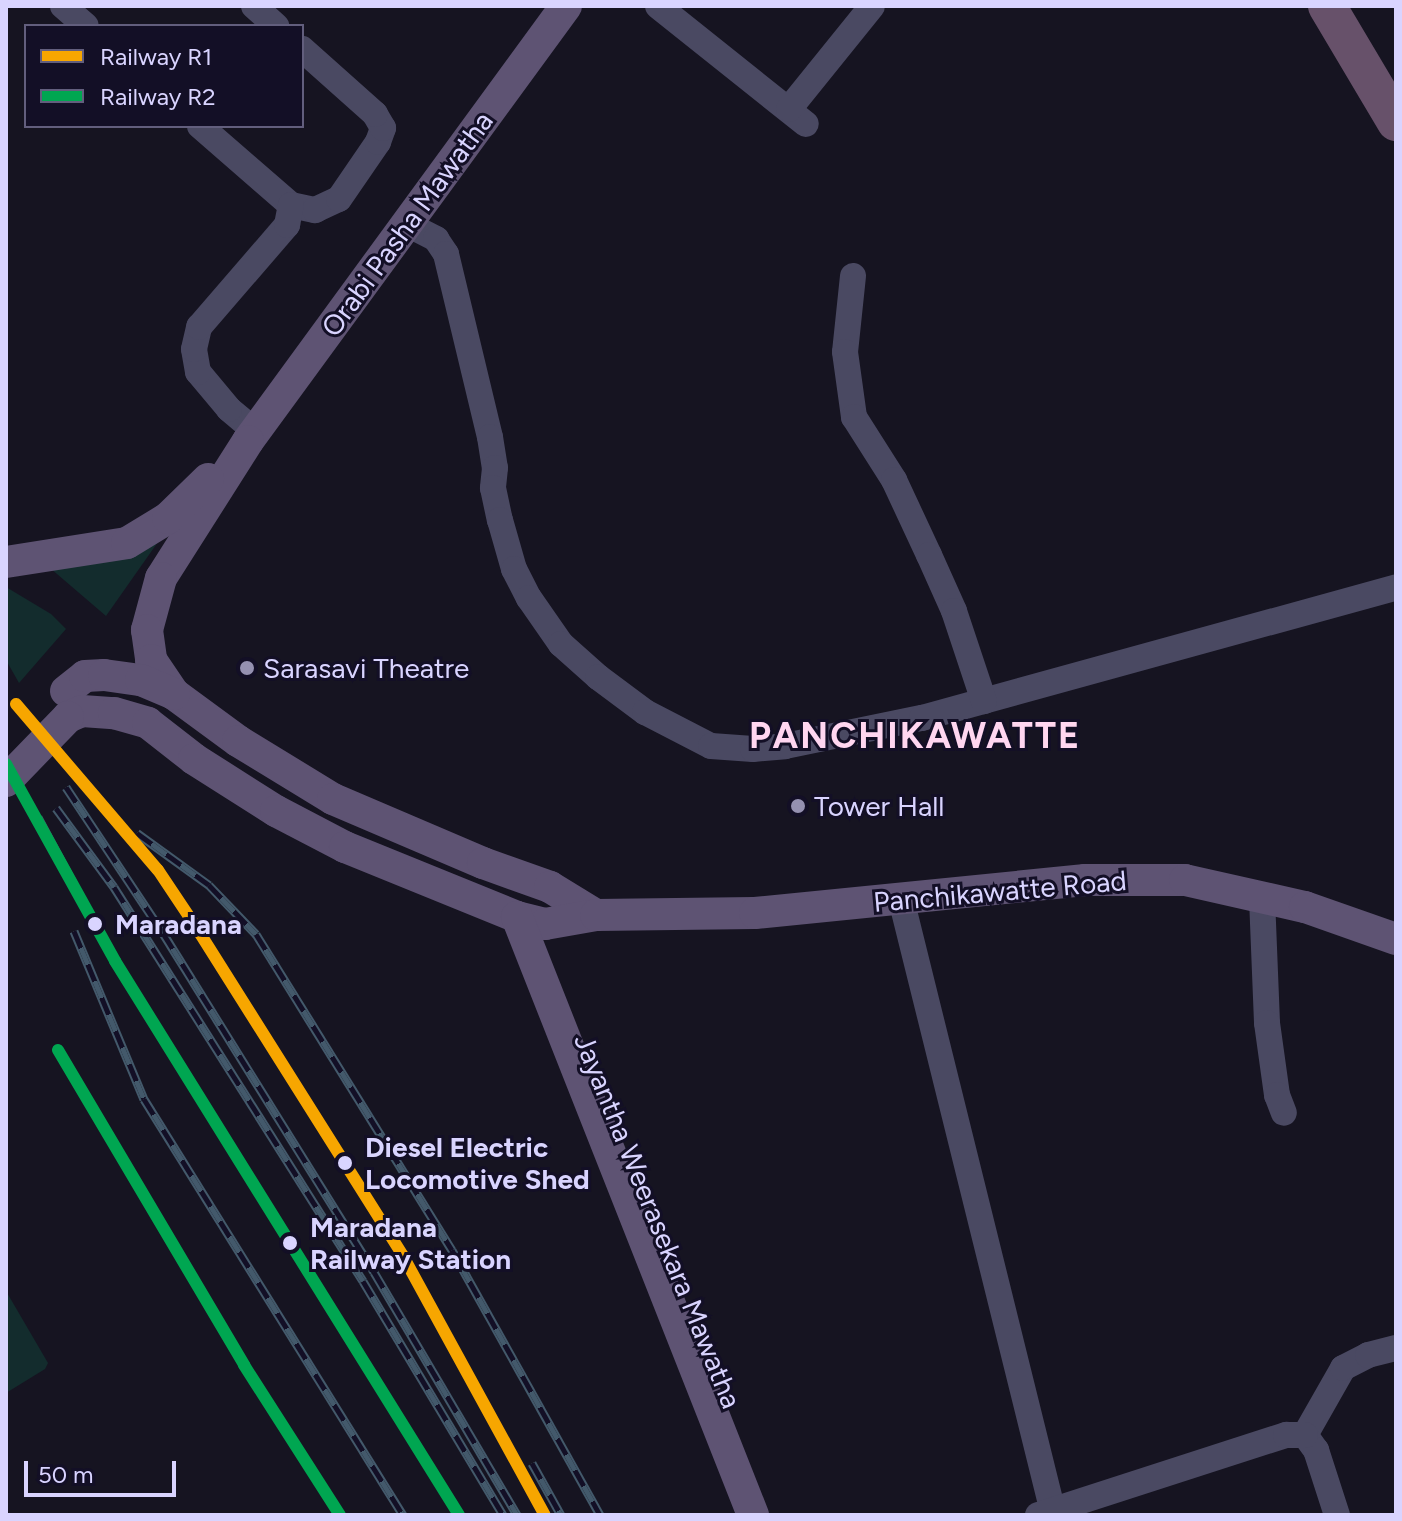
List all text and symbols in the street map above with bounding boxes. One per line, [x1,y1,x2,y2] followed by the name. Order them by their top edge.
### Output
[24,24,304,128] legend
[100,42,212,71] text: Railway R1
[100,82,216,111] text: Railway R2
[314,105,500,343] street label: Orabi Pasha Mawatha
[263,651,469,685] place label: Sarasavi Theatre
[238,659,256,677] marker: Sarasavi Theatre
[749,714,1081,758] district label: PANCHIKAWATTE
[814,789,945,823] place label: Tower Hall
[789,797,807,815] marker: Tower Hall
[872,863,1128,919] street label: Panchikawatte Road
[115,907,242,941] place label: Maradana
[82,911,108,937] marker: Maradana
[567,1029,749,1413] street label: Jayantha Weerasekara Mawatha
[365,1130,590,1196] place label: Diesel Electric Locomotive Shed
[332,1150,358,1176] marker: Diesel Electric Locomotive Shed
[310,1210,511,1276] place label: Maradana Railway Station
[277,1230,303,1256] marker: Maradana Railway Station
[28,1445,180,1495] scale bar
[38,1460,94,1489] text: 50 m

